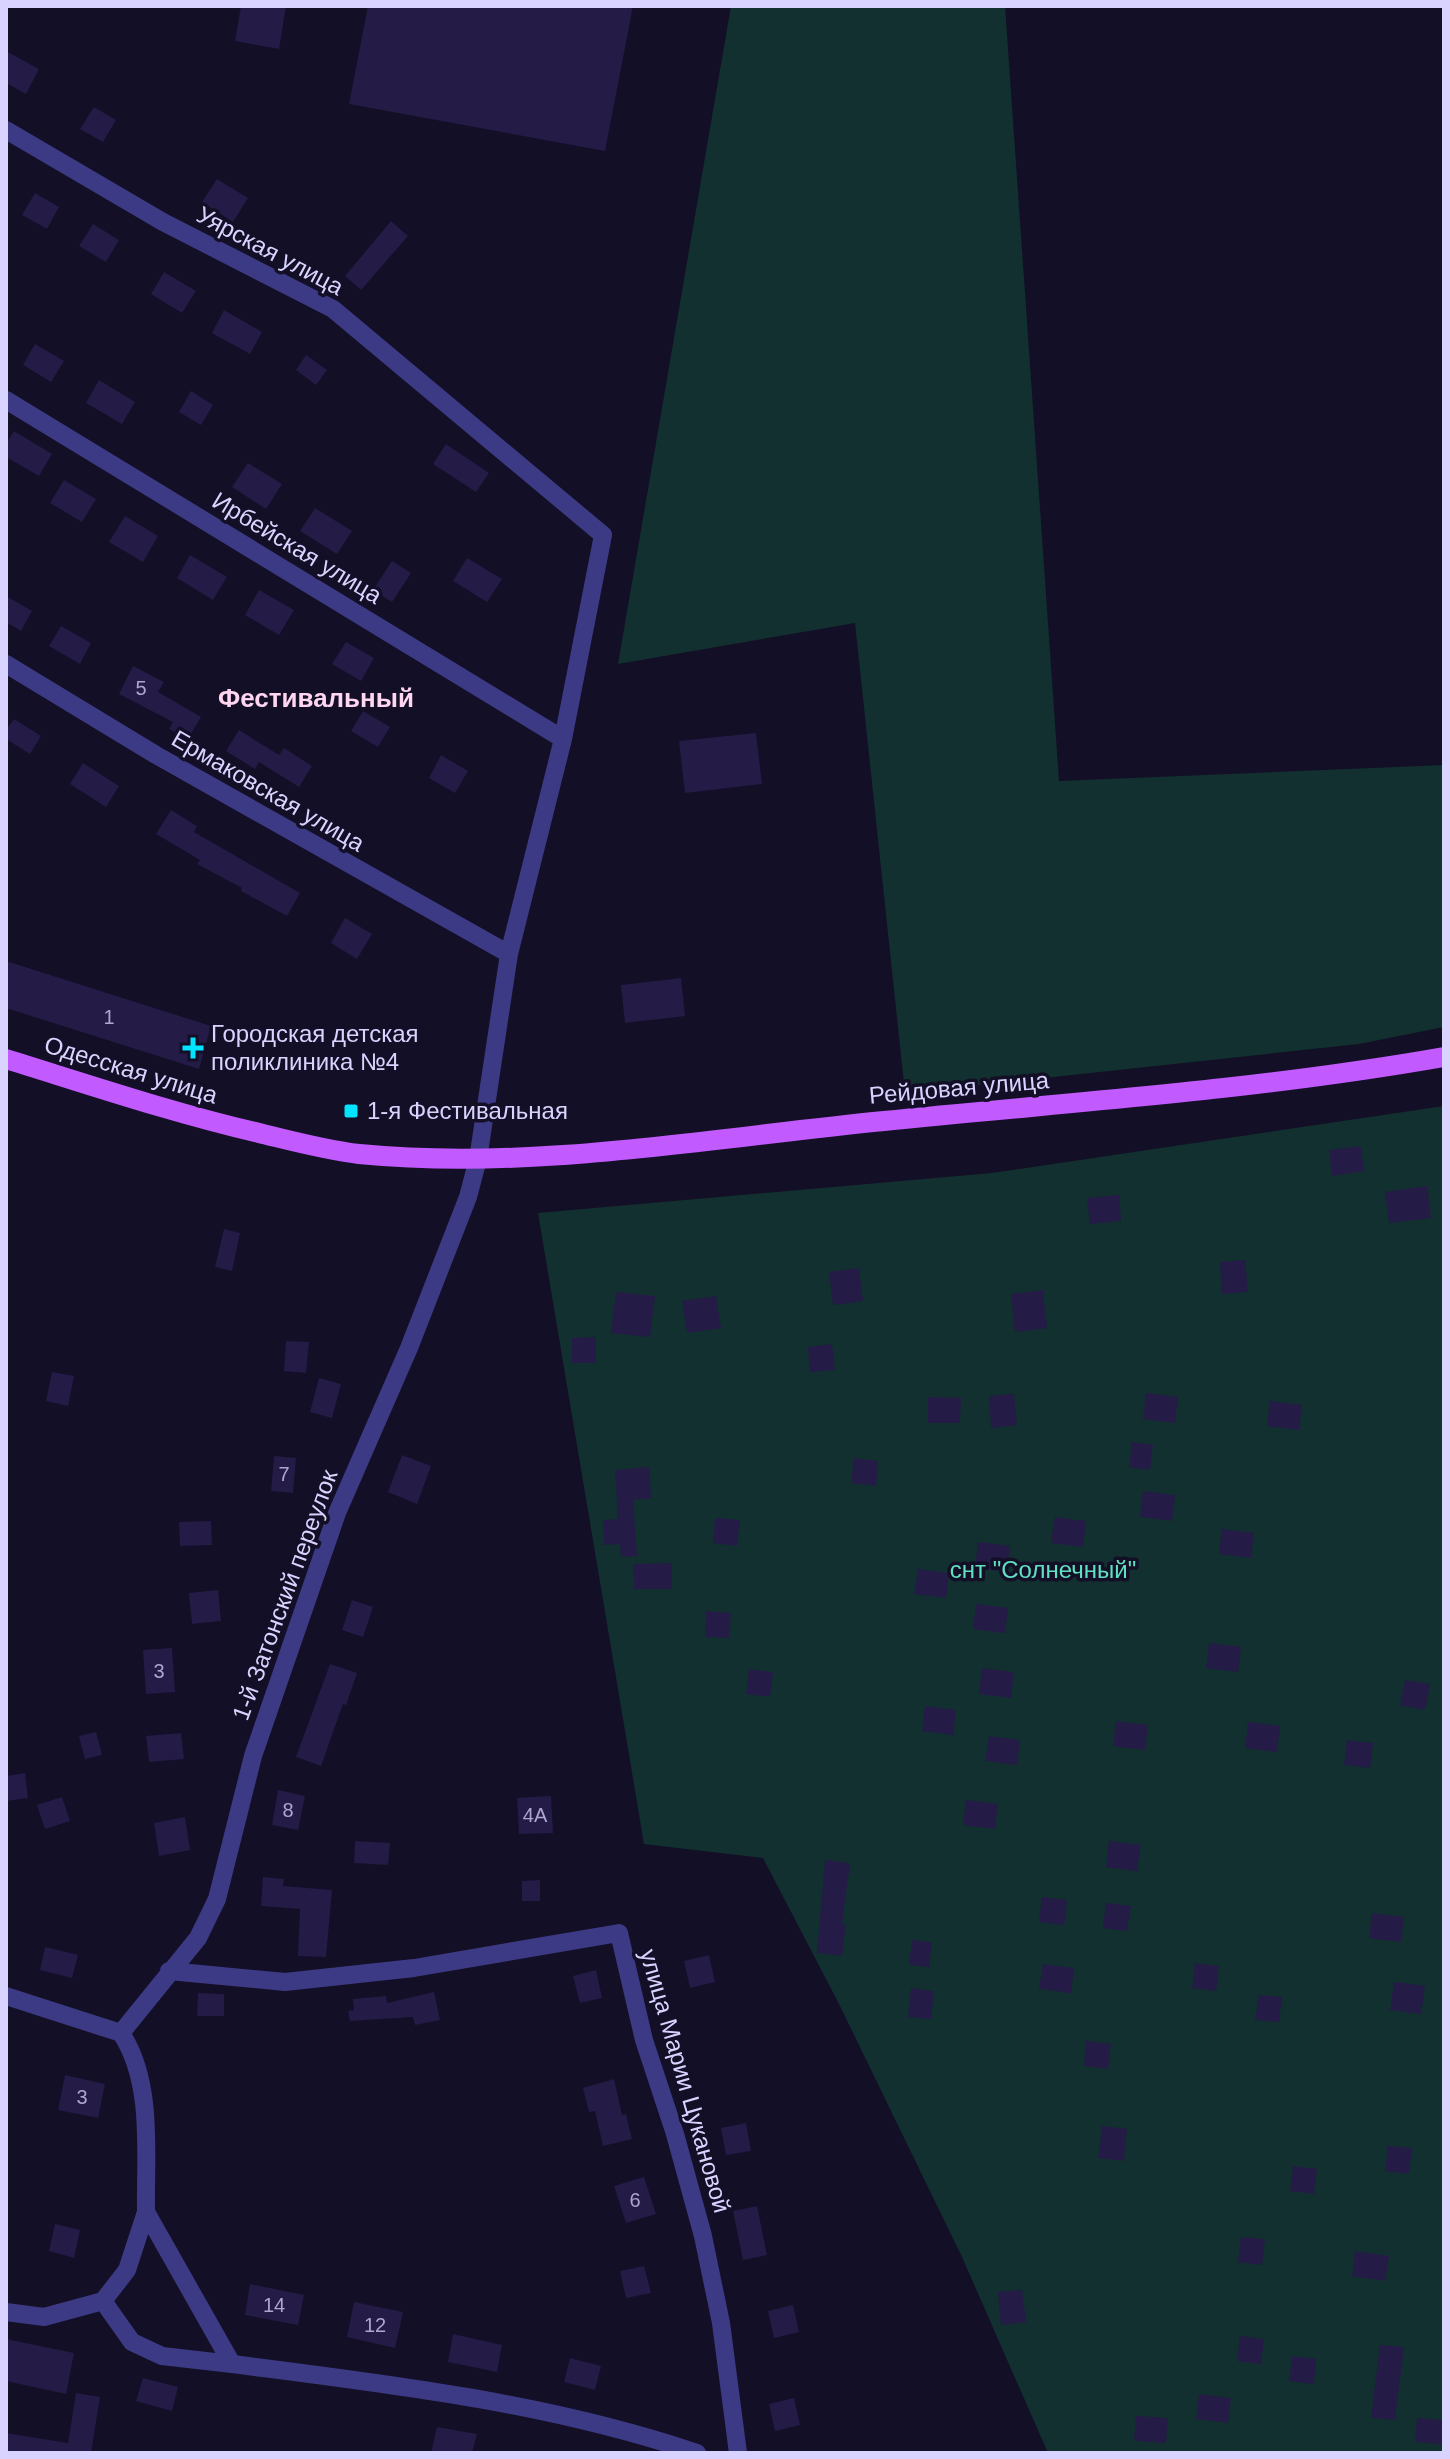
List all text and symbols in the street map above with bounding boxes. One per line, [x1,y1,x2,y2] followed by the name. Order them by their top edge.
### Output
[192,201,349,301] street label: Уярская улица
[208,486,387,609] street label: Ирбейская улица
[135,677,147,699] house number: 5
[218,683,414,713] district label: Фестивальный
[167,724,370,857] street label: Ермаковская улица
[103,1006,115,1028] house number: 1
[211,1020,419,1075] place label: Городская детская поликлиника №4
[41,1030,222,1109] street label: Одесская улица
[182,1037,204,1059] marker: Городская детская поликлиника №4
[868,1066,1051,1109] street label: Рейдовая улица
[367,1097,568,1124] place label: 1-я Фестивальная
[342,1102,360,1120] marker: 1-я Фестивальная
[278,1463,290,1485] house number: 7
[227,1466,343,1724] street label: 1-й Затонский переулок
[950,1556,1136,1583] park label: снт "Солнечный"
[153,1660,165,1682] house number: 3
[282,1799,294,1821] house number: 8
[523,1804,548,1826] house number: 4А
[635,1946,736,2216] street label: улица Марии Цукановой
[76,2086,88,2108] house number: 3
[629,2189,641,2211] house number: 6
[263,2294,285,2316] house number: 14
[364,2314,386,2336] house number: 12

